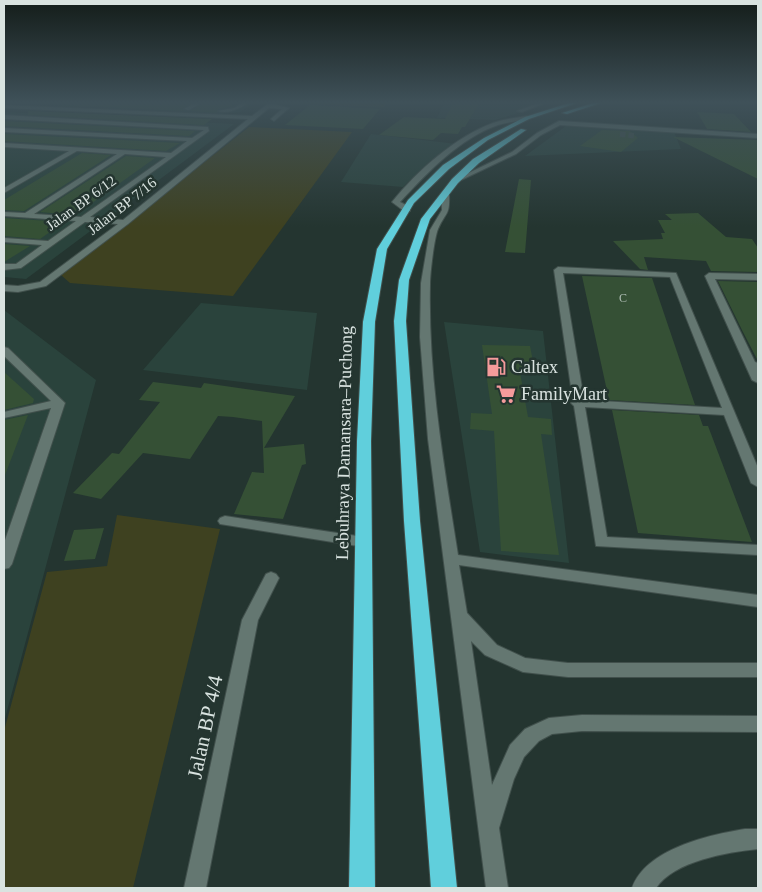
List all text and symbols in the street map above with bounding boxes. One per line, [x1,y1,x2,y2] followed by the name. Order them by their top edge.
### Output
[43,172,119,234] street label: Jalan BP 6/12
[84,174,160,238] street label: Jalan BP 7/16
[619,291,627,305] house number: C
[332,326,356,560] street label: Lebuhraya Damansara–Puchong
[485,356,507,378] fuel station icon: Caltex
[511,357,558,377] place label: Caltex
[495,383,517,405] supermarket icon: FamilyMart
[521,384,607,404] place label: FamilyMart
[182,672,228,781] street label: Jalan BP 4/4

